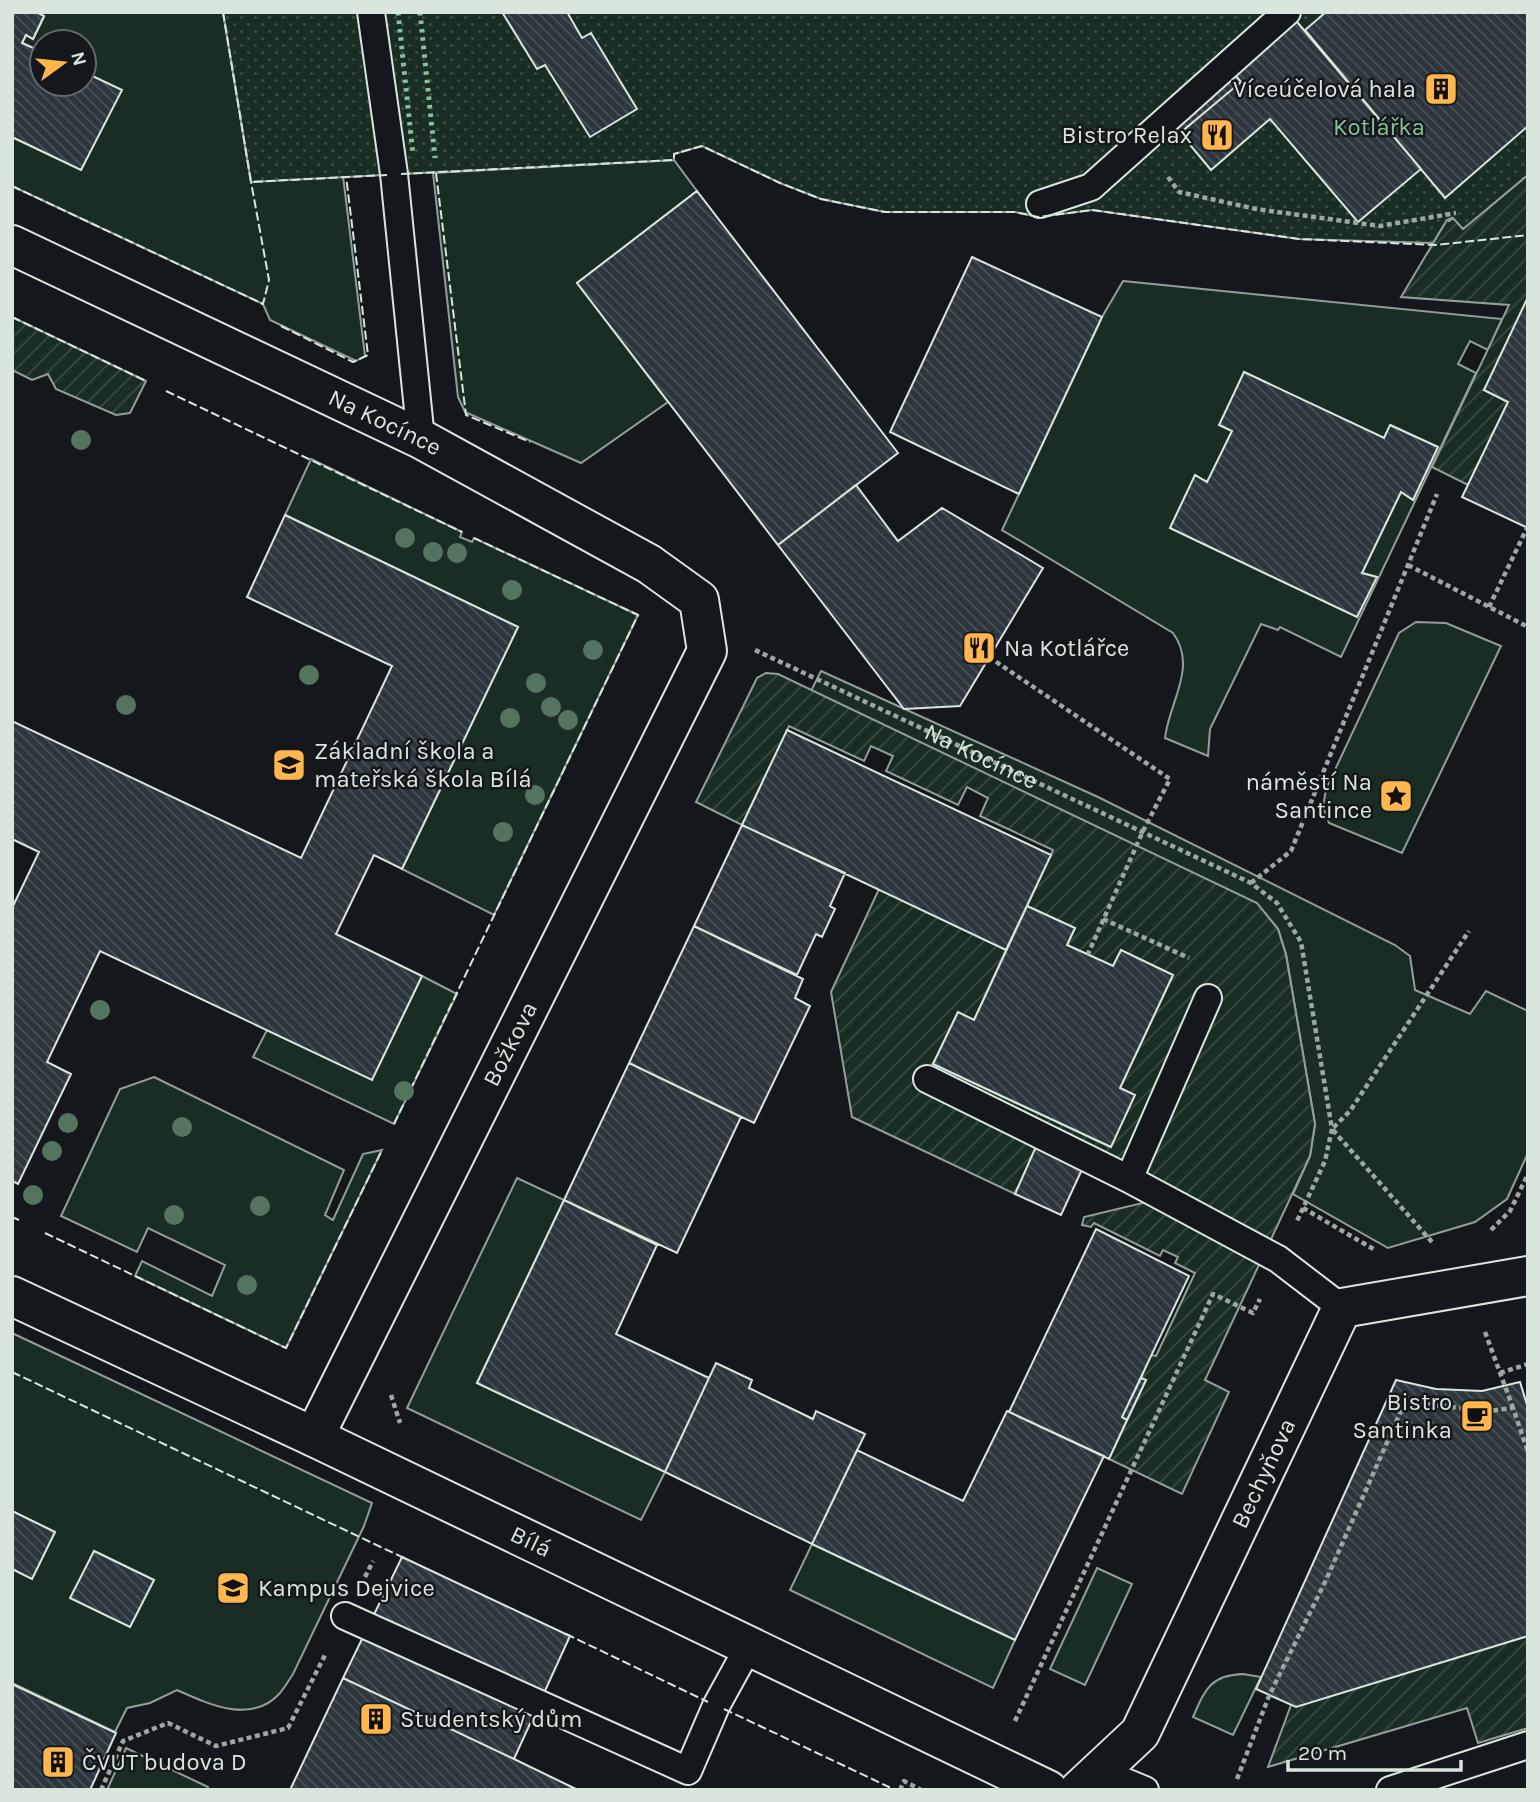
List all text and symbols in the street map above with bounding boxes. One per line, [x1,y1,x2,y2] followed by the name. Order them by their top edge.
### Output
[28,28,98,98] north arrow
[66,49,91,68] text: N
[1422,70,1460,108] building icon: Víceúčelová hala
[1233,75,1416,103] place label: Víceúčelová hala
[1333,113,1425,141] park label: Kotlářka
[1198,116,1236,154] restaurant icon: Bistro Relax
[1062,121,1192,149] place label: Bistro Relax
[324,383,446,461] street label: Na Kocínce
[960,629,998,667] restaurant icon: Na Kotlářce
[1004,634,1129,662] place label: Na Kotlářce
[920,718,1042,795] street label: Na Kocínce
[314,737,532,793] place label: Základní škola a mateřská škola Bílá
[270,746,308,784] school or university icon: Základní škola a mateřská škola Bílá
[1245,768,1372,824] place label: náměstí Na Santince
[1377,777,1415,815] place icon: náměstí Na Santince
[477,997,543,1091] street label: Božkova
[1352,1388,1452,1444] place label: Bistro Santinka
[1458,1397,1496,1435] cafe icon: Bistro Santinka
[1225,1414,1301,1533] street label: Bechyňova
[506,1520,556,1563] street label: Bílá
[214,1569,252,1607] school or university icon: Kampus Dejvice
[258,1574,435,1602] place label: Kampus Dejvice
[357,1700,395,1738] building icon: Studentský dům
[400,1705,582,1733] place label: Studentský dům
[1288,1728,1461,1772] scale bar
[1298,1741,1347,1765] text: 20 m
[39,1743,77,1781] building icon: ČVUT budova D
[82,1747,247,1776] place label: ČVUT budova D

